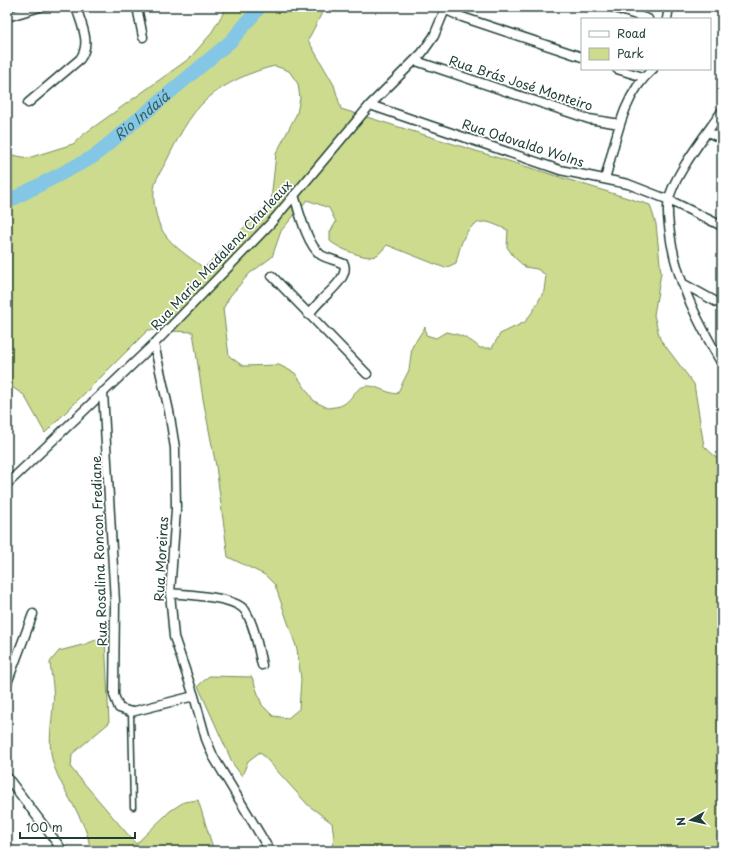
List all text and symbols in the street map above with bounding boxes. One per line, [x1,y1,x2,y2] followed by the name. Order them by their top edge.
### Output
[581,18,711,70] legend
[617,24,646,42] text: Road
[617,44,644,62] text: Park
[447,50,596,115] street label: Rua Brás José Monteiro
[109,85,175,145] water label: Rio Indaiá
[460,114,587,171] street label: Rua Odovaldo Wolns
[146,175,296,334] street label: Rua Maria Madalena Charleaux
[86,455,111,647] street label: Rua Rosalina Roncon Frediane
[149,516,172,602] street label: Rua Moreiras
[671,800,711,840] north arrow
[20,814,135,840] scale bar
[672,816,690,827] text: N
[26,818,63,836] text: 100 m

